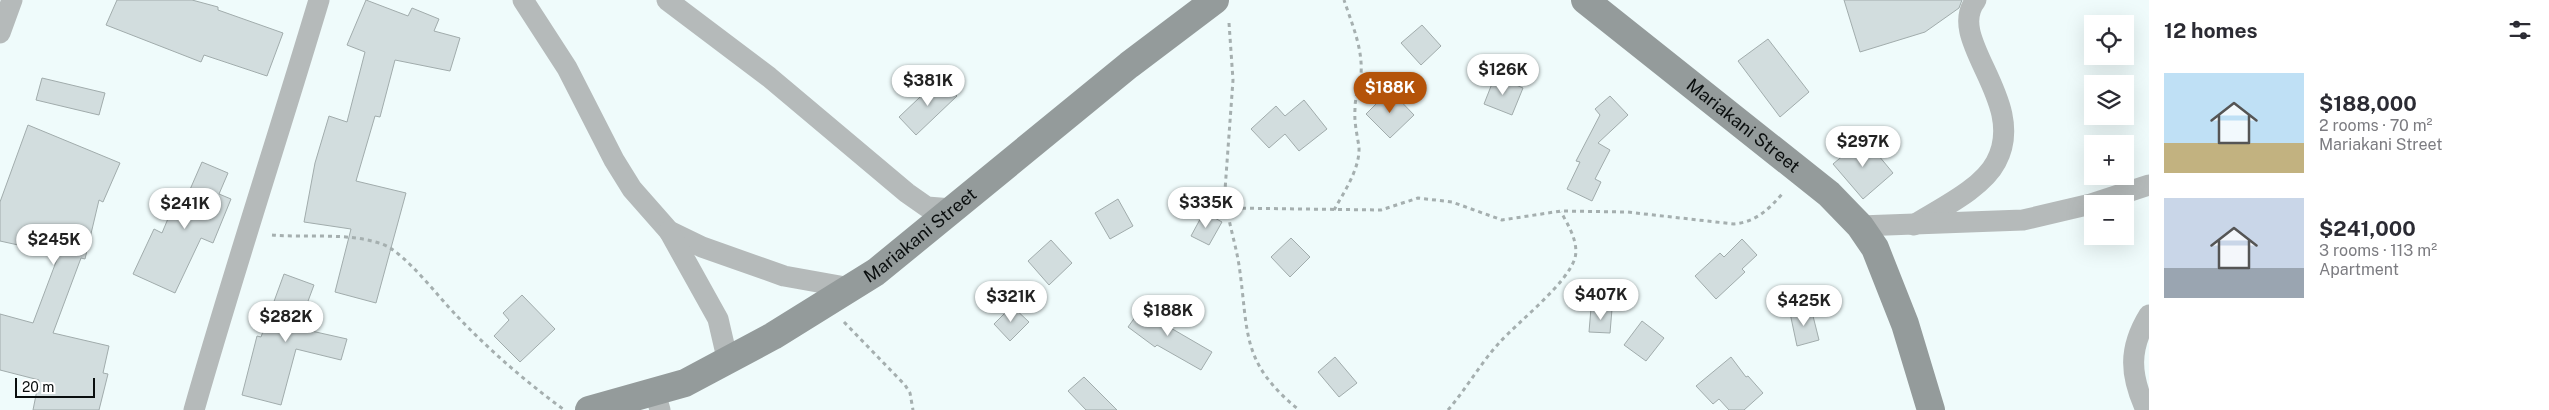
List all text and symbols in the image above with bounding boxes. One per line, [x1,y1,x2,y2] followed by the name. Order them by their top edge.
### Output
[2084,15,2134,245] map controls
[2084,15,2134,65] button: locate
[2506,16,2534,44] icon: filters
[2164,18,2258,43] text: 12 homes
[1468,54,1538,96] pin: $126K
[1478,60,1528,79] text: $126K
[893,64,963,107] pin: $381K
[903,71,953,90] text: $381K
[1355,72,1425,114] pin: $188K
[1682,74,1804,177] street label: Mariakani Street
[2084,75,2134,125] button: layers
[1365,78,1415,97] text: $188K
[2319,91,2417,116] text: $188,000
[2204,93,2264,153] icon: home
[2319,116,2432,135] text: 2 rooms · 70 m²
[1828,126,1898,168] pin: $297K
[1837,132,1889,151] text: $297K
[2084,135,2134,185] button: +
[2319,135,2442,154] text: Mariakani Street
[860,183,980,287] street label: Mariakani Street
[1171,186,1241,229] pin: $335K
[150,188,220,230] pin: $241K
[1179,193,1233,212] text: $335K
[160,194,210,213] text: $241K
[2084,195,2134,245] button: −
[2319,216,2416,241] text: $241,000
[2204,218,2264,278] icon: home
[19,224,89,266] pin: $245K
[27,230,81,249] text: $245K
[2319,241,2437,260] text: 3 rooms · 113 m²
[2319,260,2399,279] text: Apartment
[1566,278,1636,321] pin: $407K
[976,280,1046,323] pin: $321K
[1769,284,1839,327] pin: $425K
[1575,285,1627,304] text: $407K
[986,287,1036,306] text: $321K
[1777,291,1831,310] text: $425K
[1133,294,1203,337] pin: $188K
[251,300,321,343] pin: $282K
[1143,301,1193,320] text: $188K
[259,307,313,326] text: $282K
[15,375,95,398] scale bar
[22,379,54,395] text: 20 m

